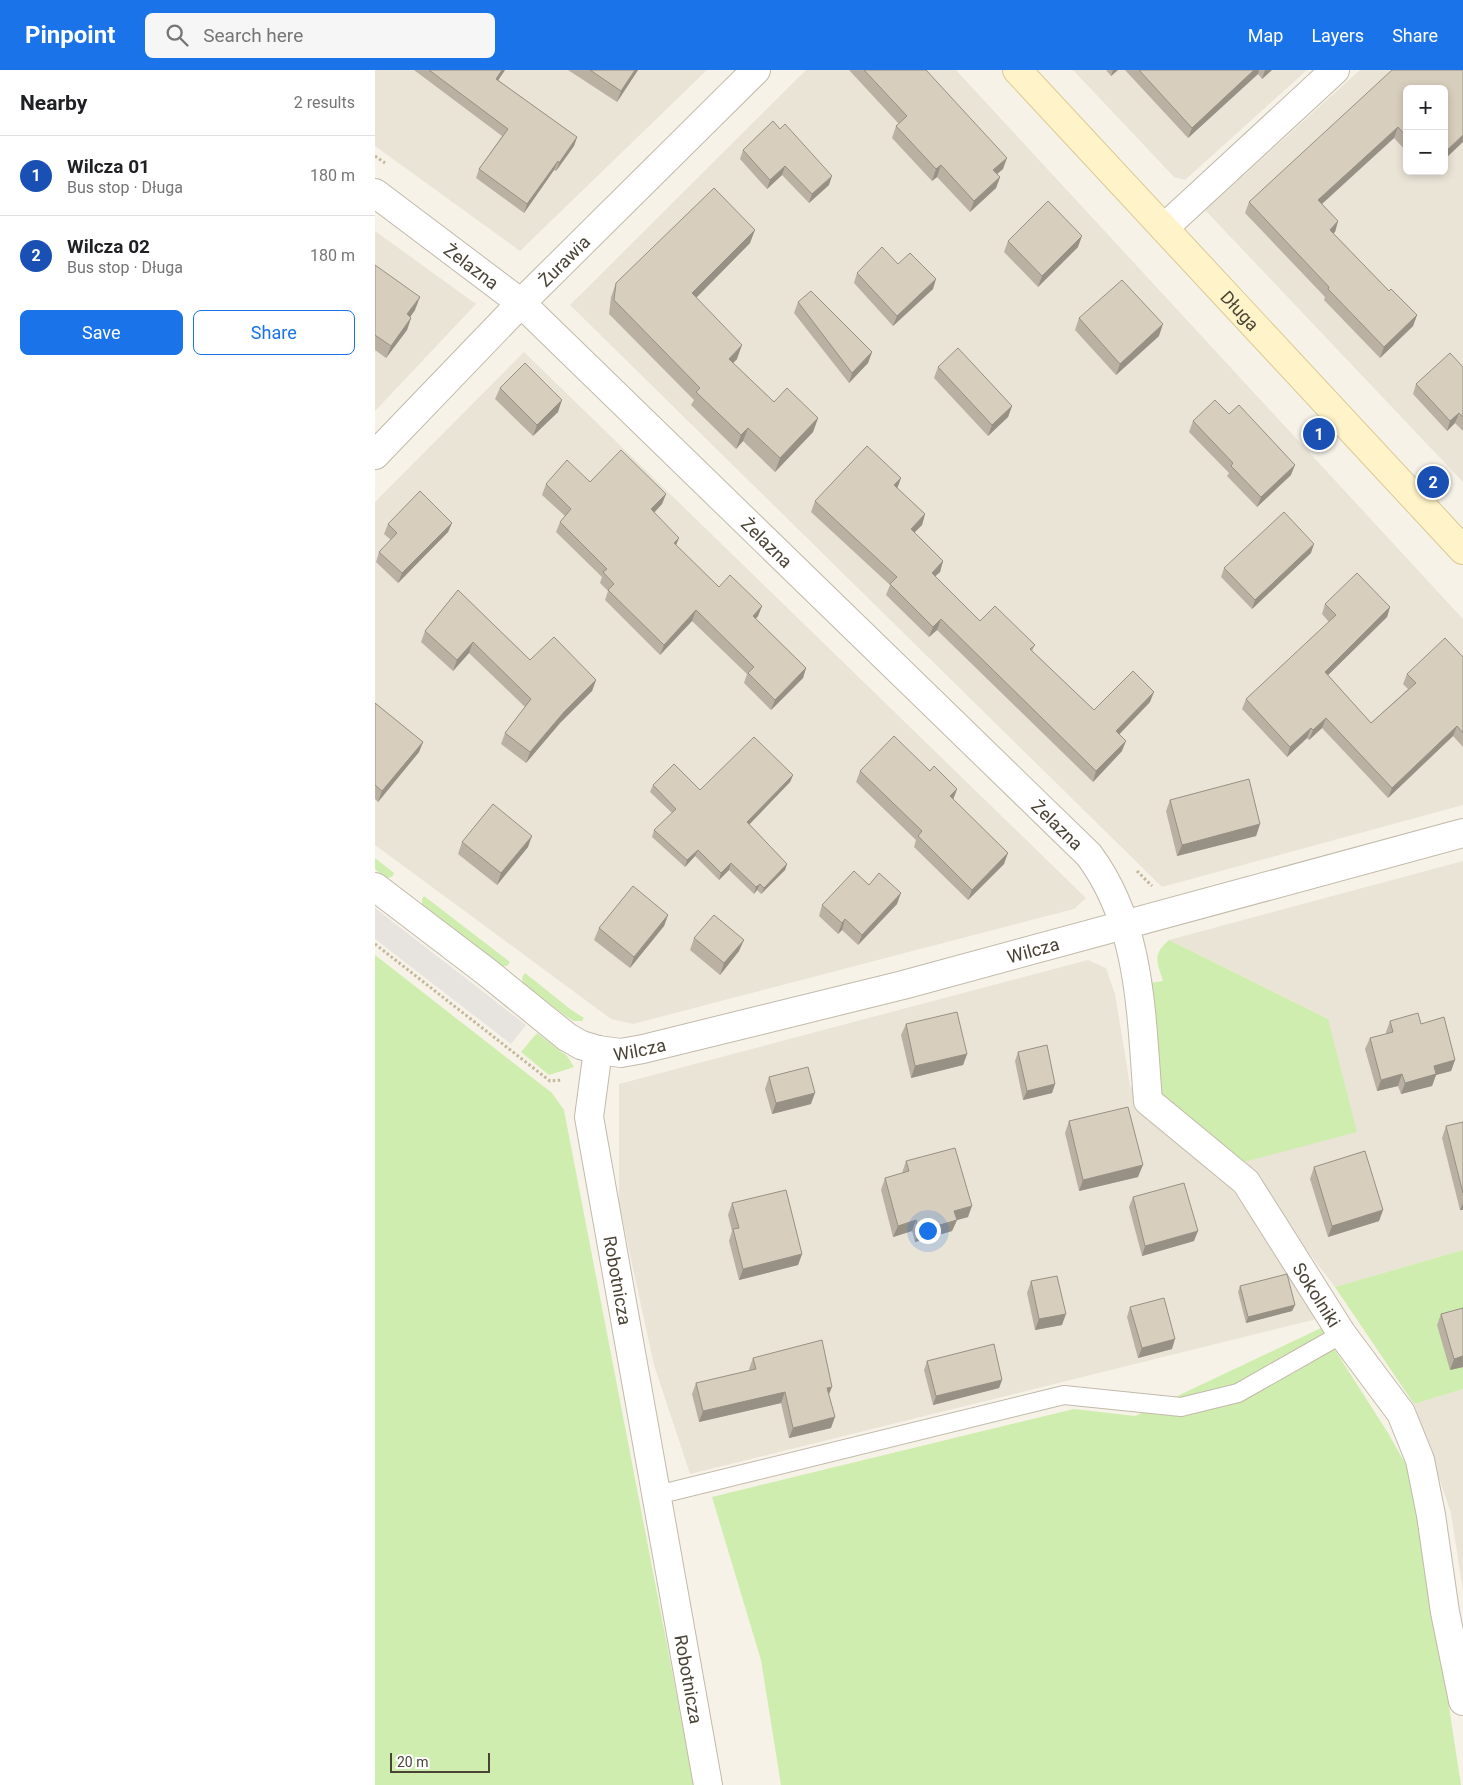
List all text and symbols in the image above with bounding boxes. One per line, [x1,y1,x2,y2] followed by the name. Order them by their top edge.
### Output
[145,13,495,58] search box
[25,21,115,49] text: Pinpoint
[163,21,191,49] icon: search
[203,24,303,47] text: Search here
[1248,25,1283,46] text: Map
[1311,25,1364,46] text: Layers
[1392,25,1438,46] text: Share
[1403,85,1448,175] map controls
[1403,85,1448,130] button: +
[20,91,87,115] text: Nearby
[294,93,355,112] text: 2 results
[1403,130,1448,175] button: −
[67,155,150,178] text: Wilcza 01
[31,166,41,185] text: 1
[310,166,355,185] text: 180 m
[67,178,183,197] text: Bus stop · Długa
[534,231,594,291] street label: Żurawia
[67,235,150,258] text: Wilcza 02
[440,238,503,293] street label: Żelazna
[31,246,41,265] text: 2
[310,246,355,265] text: 180 m
[67,258,183,277] text: Bus stop · Długa
[1217,286,1264,334] street label: Długa
[20,310,183,355] button: Save
[193,310,355,355] button: Share
[1303,415,1335,453] pin: 1
[1417,463,1449,501] pin: 2
[737,513,797,572] street label: Żelazna
[1028,795,1087,854] street label: Żelazna
[1005,933,1061,967] street label: Wilcza
[612,1033,668,1065] street label: Wilcza
[915,1218,941,1244] your location
[600,1234,636,1327] street label: Robotnicza
[1289,1258,1345,1331] street label: Sokolniki
[671,1633,707,1725] street label: Robotnicza
[390,1750,490,1773] scale bar
[397,1754,429,1770] text: 20 m

